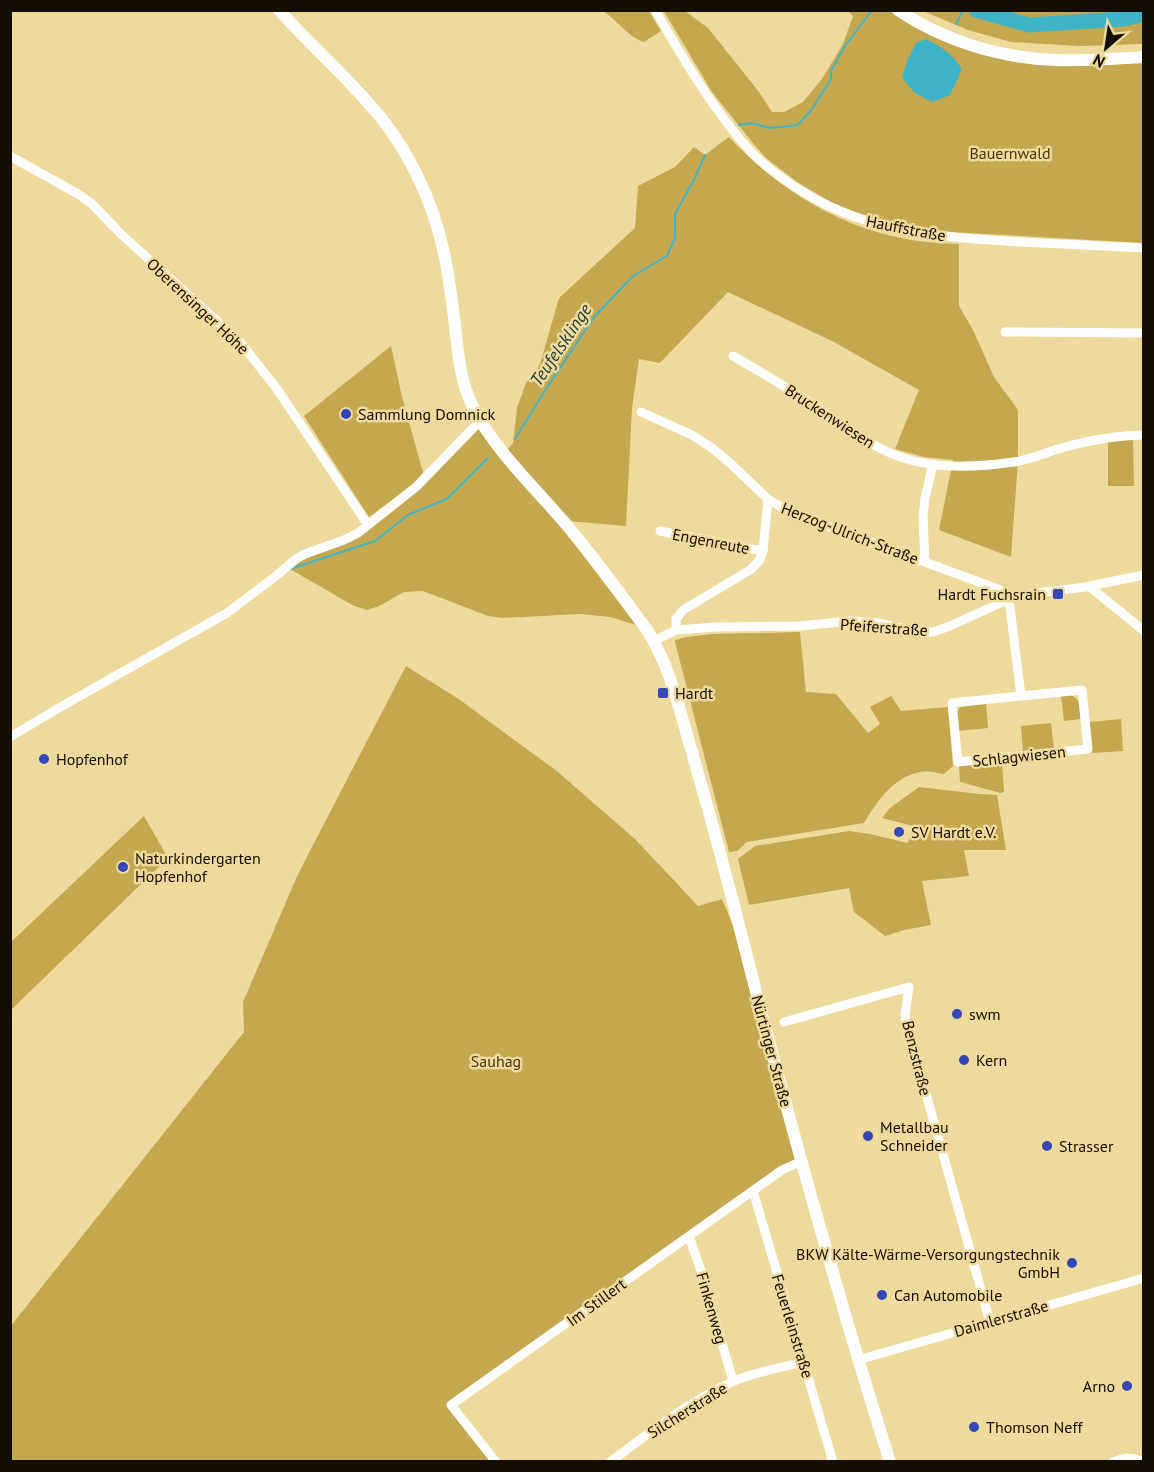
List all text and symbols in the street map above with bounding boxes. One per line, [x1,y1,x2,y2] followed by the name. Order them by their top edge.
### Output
[1076,18,1136,78] north arrow
[1089,50,1108,72] text: N
[969,143,1051,163] park label: Bauernwald
[865,210,947,246] street label: Hauffstraße
[143,254,253,358] street label: Oberensinger Höhe
[525,298,597,391] water label: Teufelsklinge
[781,380,879,452] street label: Bruckenwiesen
[358,404,496,424] place label: Sammlung Domnick
[339,407,353,421] marker: Sammlung Domnick
[778,498,922,568] street label: Herzog-Ulrich-Straße
[671,524,751,558] street label: Engenreute
[938,584,1046,604] place label: Hardt Fuchsrain
[1051,587,1065,601] marker: Hardt Fuchsrain
[839,614,929,640] street label: Pfeiferstraße
[675,683,714,703] place label: Hardt
[656,686,670,700] marker: Hardt
[971,741,1067,771] street label: Schlagwiesen
[56,749,129,769] place label: Hopfenhof
[37,752,51,766] marker: Hopfenhof
[911,822,996,842] place label: SV Hardt e.V.
[892,825,906,839] marker: SV Hardt e.V.
[135,848,261,886] place label: Naturkindergarten Hopfenhof
[116,860,130,874] marker: Naturkindergarten Hopfenhof
[747,993,797,1109] street label: Nürtinger Straße
[969,1004,1001,1024] place label: swm
[950,1007,964,1021] marker: swm
[898,1018,936,1098] street label: Benzstraße
[976,1050,1007,1070] place label: Kern
[471,1051,521,1071] park label: Sauhag
[957,1053,971,1067] marker: Kern
[880,1117,949,1155] place label: Metallbau Schneider
[861,1129,875,1143] marker: Metallbau Schneider
[1059,1136,1114,1156] place label: Strasser
[1040,1139,1054,1153] marker: Strasser
[796,1244,1060,1282] place label: BKW Kälte-Wärme-Versorgungstechnik GmbH
[1065,1256,1079,1270] marker: BKW Kälte-Wärme-Versorgungstechnik GmbH
[692,1270,732,1346] street label: Finkenweg
[768,1272,818,1380] street label: Feuerleinstraße
[562,1273,630,1330] street label: Im Stillert
[894,1285,1002,1305] place label: Can Automobile
[875,1288,889,1302] marker: Can Automobile
[952,1295,1050,1341] street label: Daimlerstraße
[1083,1376,1115,1396] place label: Arno
[643,1378,731,1442] street label: Silcherstraße
[1120,1379,1134,1393] marker: Arno
[986,1417,1084,1437] place label: Thomson Neff
[967,1420,981,1434] marker: Thomson Neff

